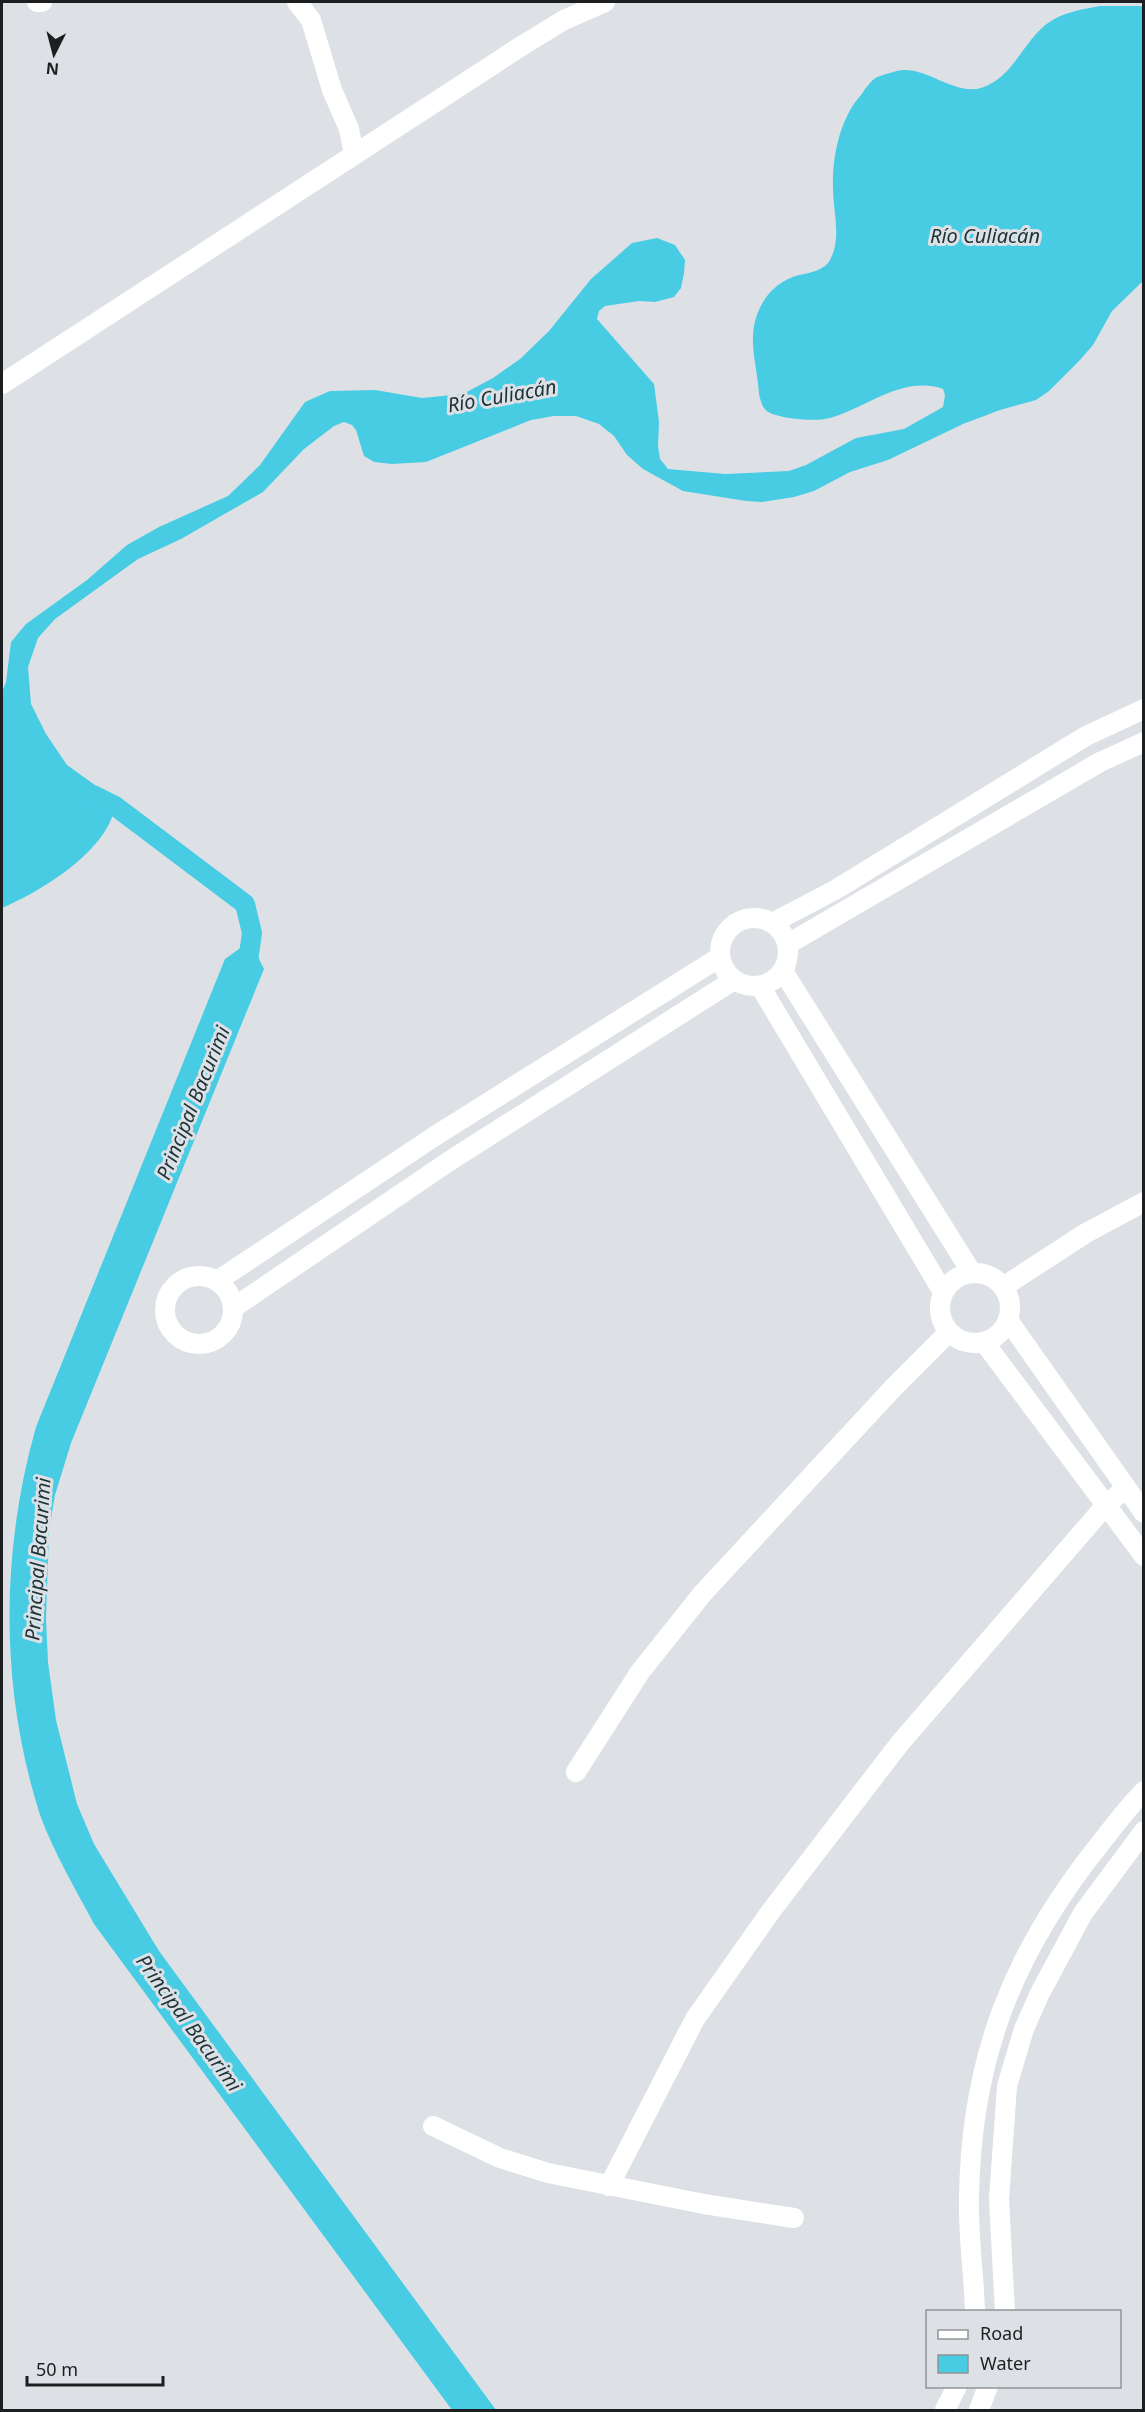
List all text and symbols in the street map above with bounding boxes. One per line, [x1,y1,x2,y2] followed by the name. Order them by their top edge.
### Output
[24,24,84,84] north arrow
[45,57,60,81] text: N
[930,222,1040,249] water label: Río Culiacán
[445,373,558,418] water label: Río Culiacán
[149,1021,236,1184] water label: Principal Bacurimi
[18,1476,57,1641] water label: Principal Bacurimi
[130,1949,249,2097] water label: Principal Bacurimi
[926,2310,1121,2388] legend
[980,2321,1023,2345] text: Road
[27,2349,164,2387] scale bar
[980,2351,1031,2375] text: Water
[36,2357,78,2381] text: 50 m

